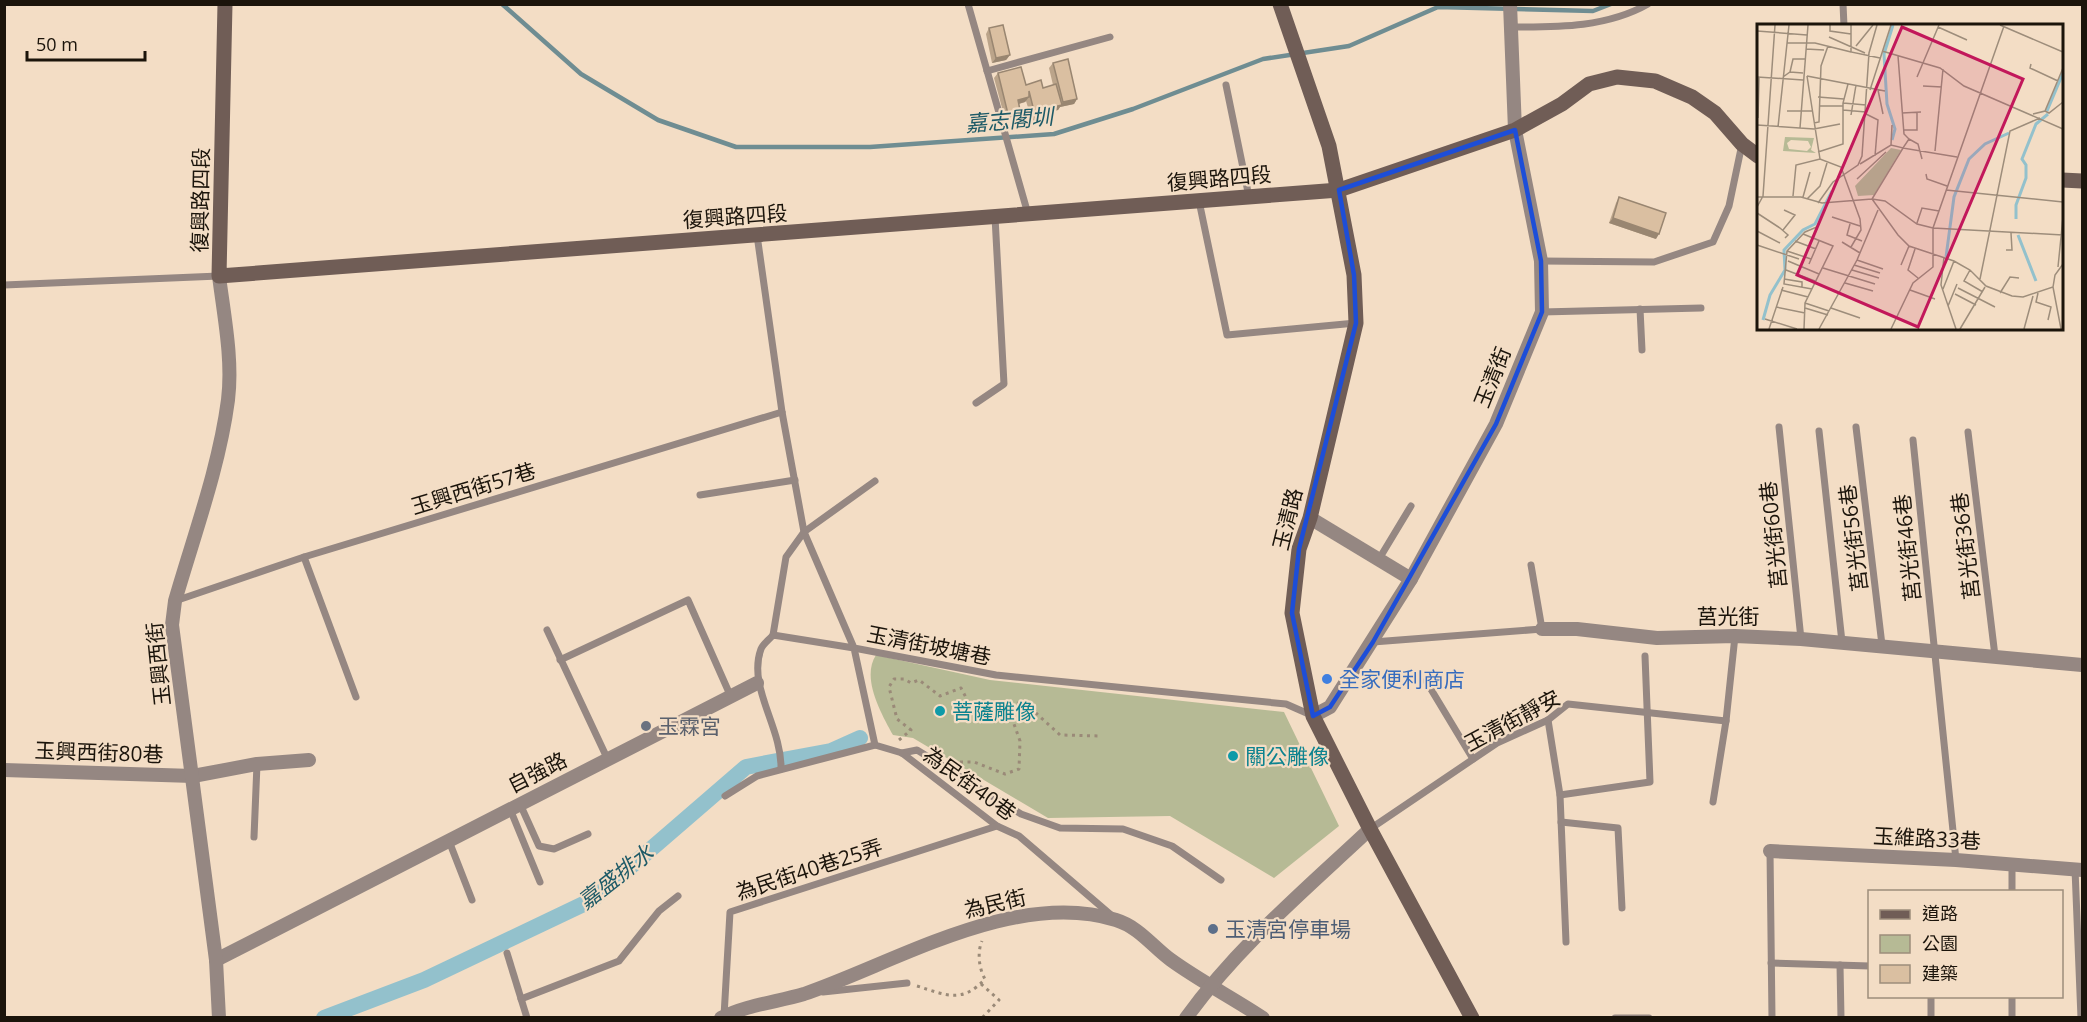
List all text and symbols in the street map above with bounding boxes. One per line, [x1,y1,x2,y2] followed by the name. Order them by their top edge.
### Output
[27,24,146,62] scale bar
[1757,24,2063,330] inset map
[36,32,78,56] text: 50 m
[964,100,1057,138] water label: 嘉志閣圳
[185,147,215,253] street label: 復興路四段
[1165,159,1273,197] street label: 復興路四段
[682,198,788,234] street label: 復興路四段
[1467,343,1517,411] street label: 玉清街
[407,456,539,520] street label: 玉興西街57巷
[1753,480,1793,590] street label: 莒光街60巷
[1833,483,1873,593] street label: 莒光街56巷
[1266,485,1308,553] street label: 玉清路
[1945,491,1985,601] street label: 莒光街36巷
[1887,493,1927,603] street label: 莒光街46巷
[1697,602,1760,630] street label: 莒光街
[864,619,994,671] street label: 玉清街坡塘巷
[140,621,176,707] street label: 玉興西街
[1339,665,1465,693] place label: 全家便利商店
[1320,672,1334,686] marker: 全家便利商店
[1459,683,1565,757] street label: 玉清街靜安
[952,697,1036,725] place label: 菩薩雕像
[933,704,947,718] marker: 菩薩雕像
[658,712,721,740] place label: 玉霖宮
[639,719,653,733] marker: 玉霖宮
[34,736,164,768] street label: 玉興西街80巷
[918,740,1022,826] street label: 為民街40巷
[1245,742,1329,770] place label: 關公雕像
[503,745,571,799] street label: 自強路
[1226,749,1240,763] marker: 關公雕像
[1872,821,1982,855] street label: 玉維路33巷
[732,832,886,906] street label: 為民街40巷25弄
[571,836,660,915] water label: 嘉盛排水
[961,882,1029,924] street label: 為民街
[1868,890,2063,998] legend
[1922,901,1958,925] text: 道路
[1225,915,1351,943] place label: 玉清宮停車場
[1206,922,1220,936] marker: 玉清宮停車場
[1922,931,1958,955] text: 公園
[1922,961,1958,985] text: 建築

